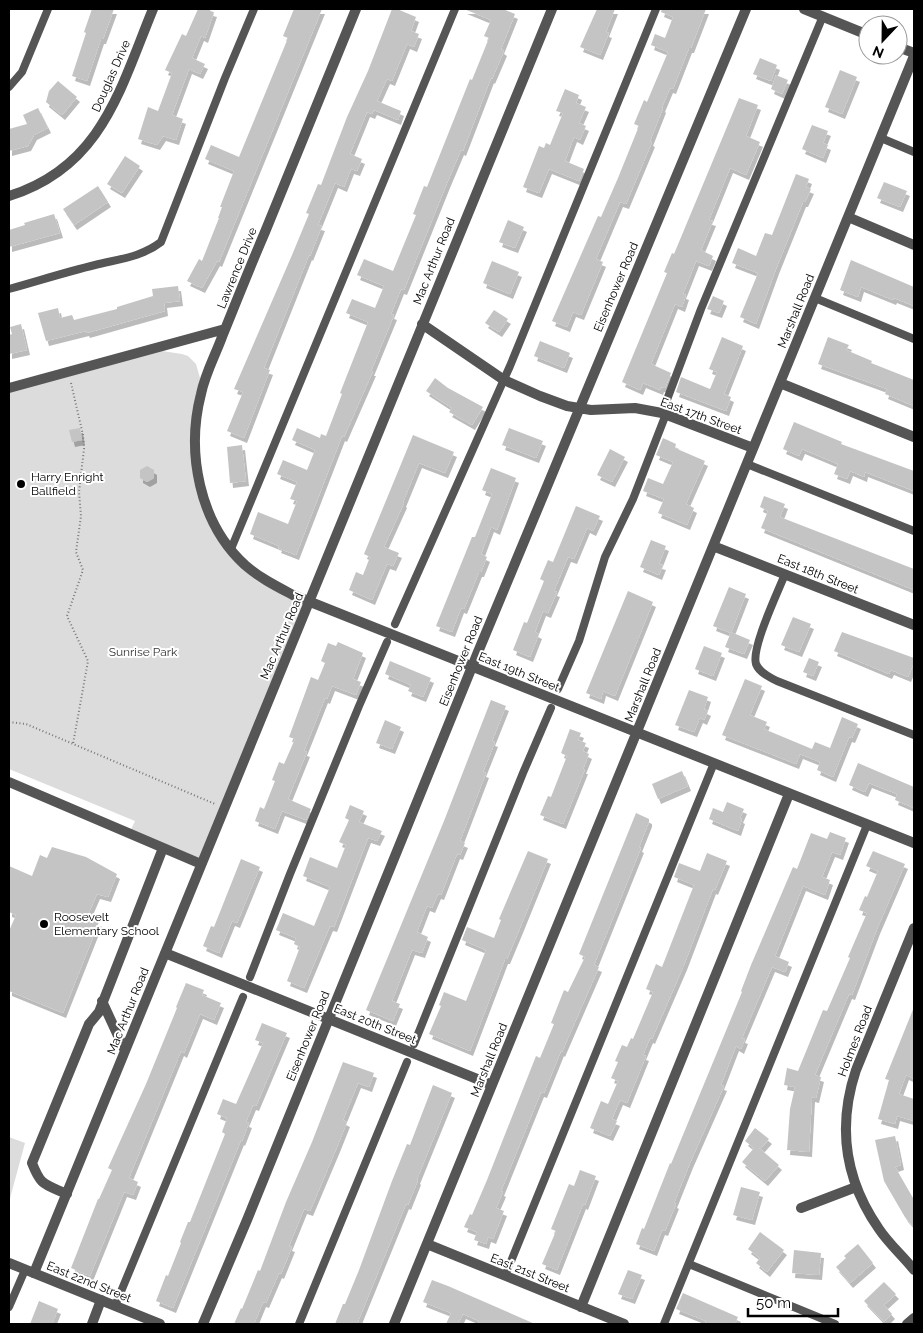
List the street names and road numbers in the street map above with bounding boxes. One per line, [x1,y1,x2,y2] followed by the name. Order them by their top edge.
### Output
[89,38,133,114] street label: Douglas Drive
[410,215,458,307] street label: Mac Arthur Road
[214,225,260,311] street label: Lawrence Drive
[591,240,641,334] street label: Eisenhower Road
[775,272,817,350] street label: Marshall Road
[658,395,744,437] street label: East 17th Street
[775,551,861,597] street label: East 18th Street
[257,591,307,681] street label: Mac Arthur Road
[437,614,485,708] street label: Eisenhower Road
[622,646,664,724] street label: Marshall Road
[476,649,562,695] street label: East 19th Street
[104,965,152,1057] street label: Mac Arthur Road
[284,989,332,1083] street label: Eisenhower Road
[332,1001,418,1047] street label: East 20th Street
[835,1004,875,1078] street label: Holmes Road
[468,1021,510,1099] street label: Marshall Road
[488,1251,572,1295] street label: East 21st Street
[45,1259,133,1305] street label: East 22nd Street

